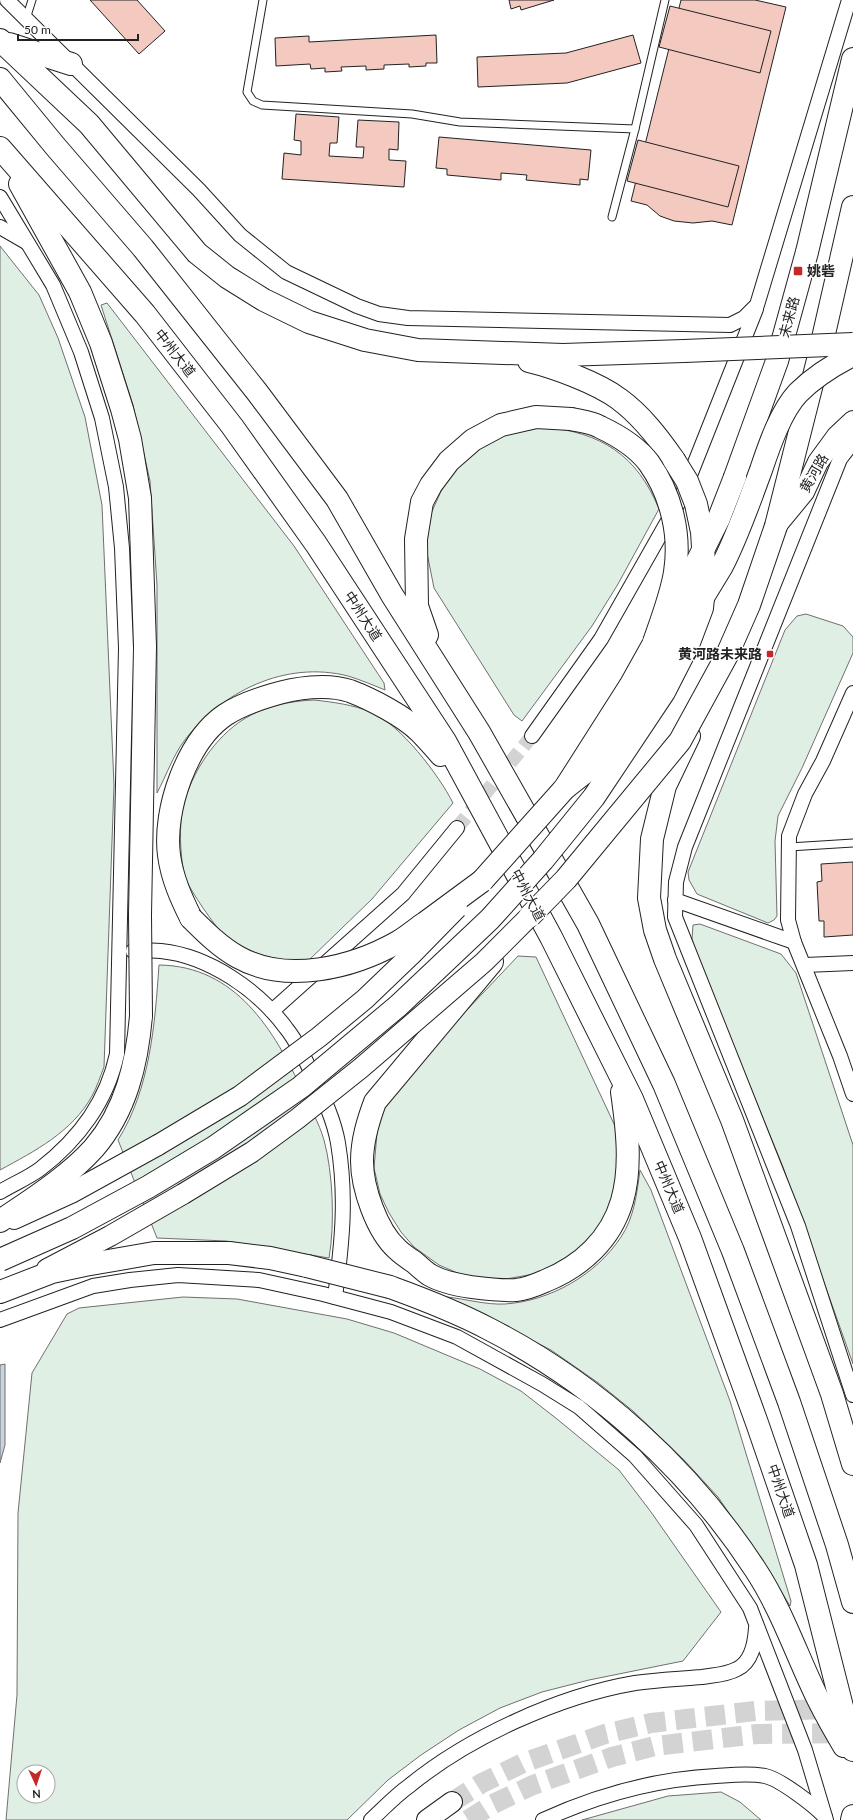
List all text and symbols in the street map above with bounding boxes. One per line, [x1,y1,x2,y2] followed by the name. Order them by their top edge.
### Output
[18,16,138,42] scale bar
[24,22,51,37] text: 50 m
[807,262,835,279] place label: 姚砦
[792,265,804,277] marker: 姚砦
[775,294,802,339] street label: 未来路
[151,325,199,380] street label: 中州大道
[796,450,831,495] street label: 黄河路
[341,588,386,644] street label: 中州大道
[678,645,762,662] place label: 黄河路未来路
[765,649,775,659] marker: 黄河路未来路
[508,866,549,923] street label: 中州大道
[651,1158,688,1216] street label: 中州大道
[764,1462,799,1520] street label: 中州大道
[16,1764,56,1804] north arrow
[32,1788,41,1801] text: N

